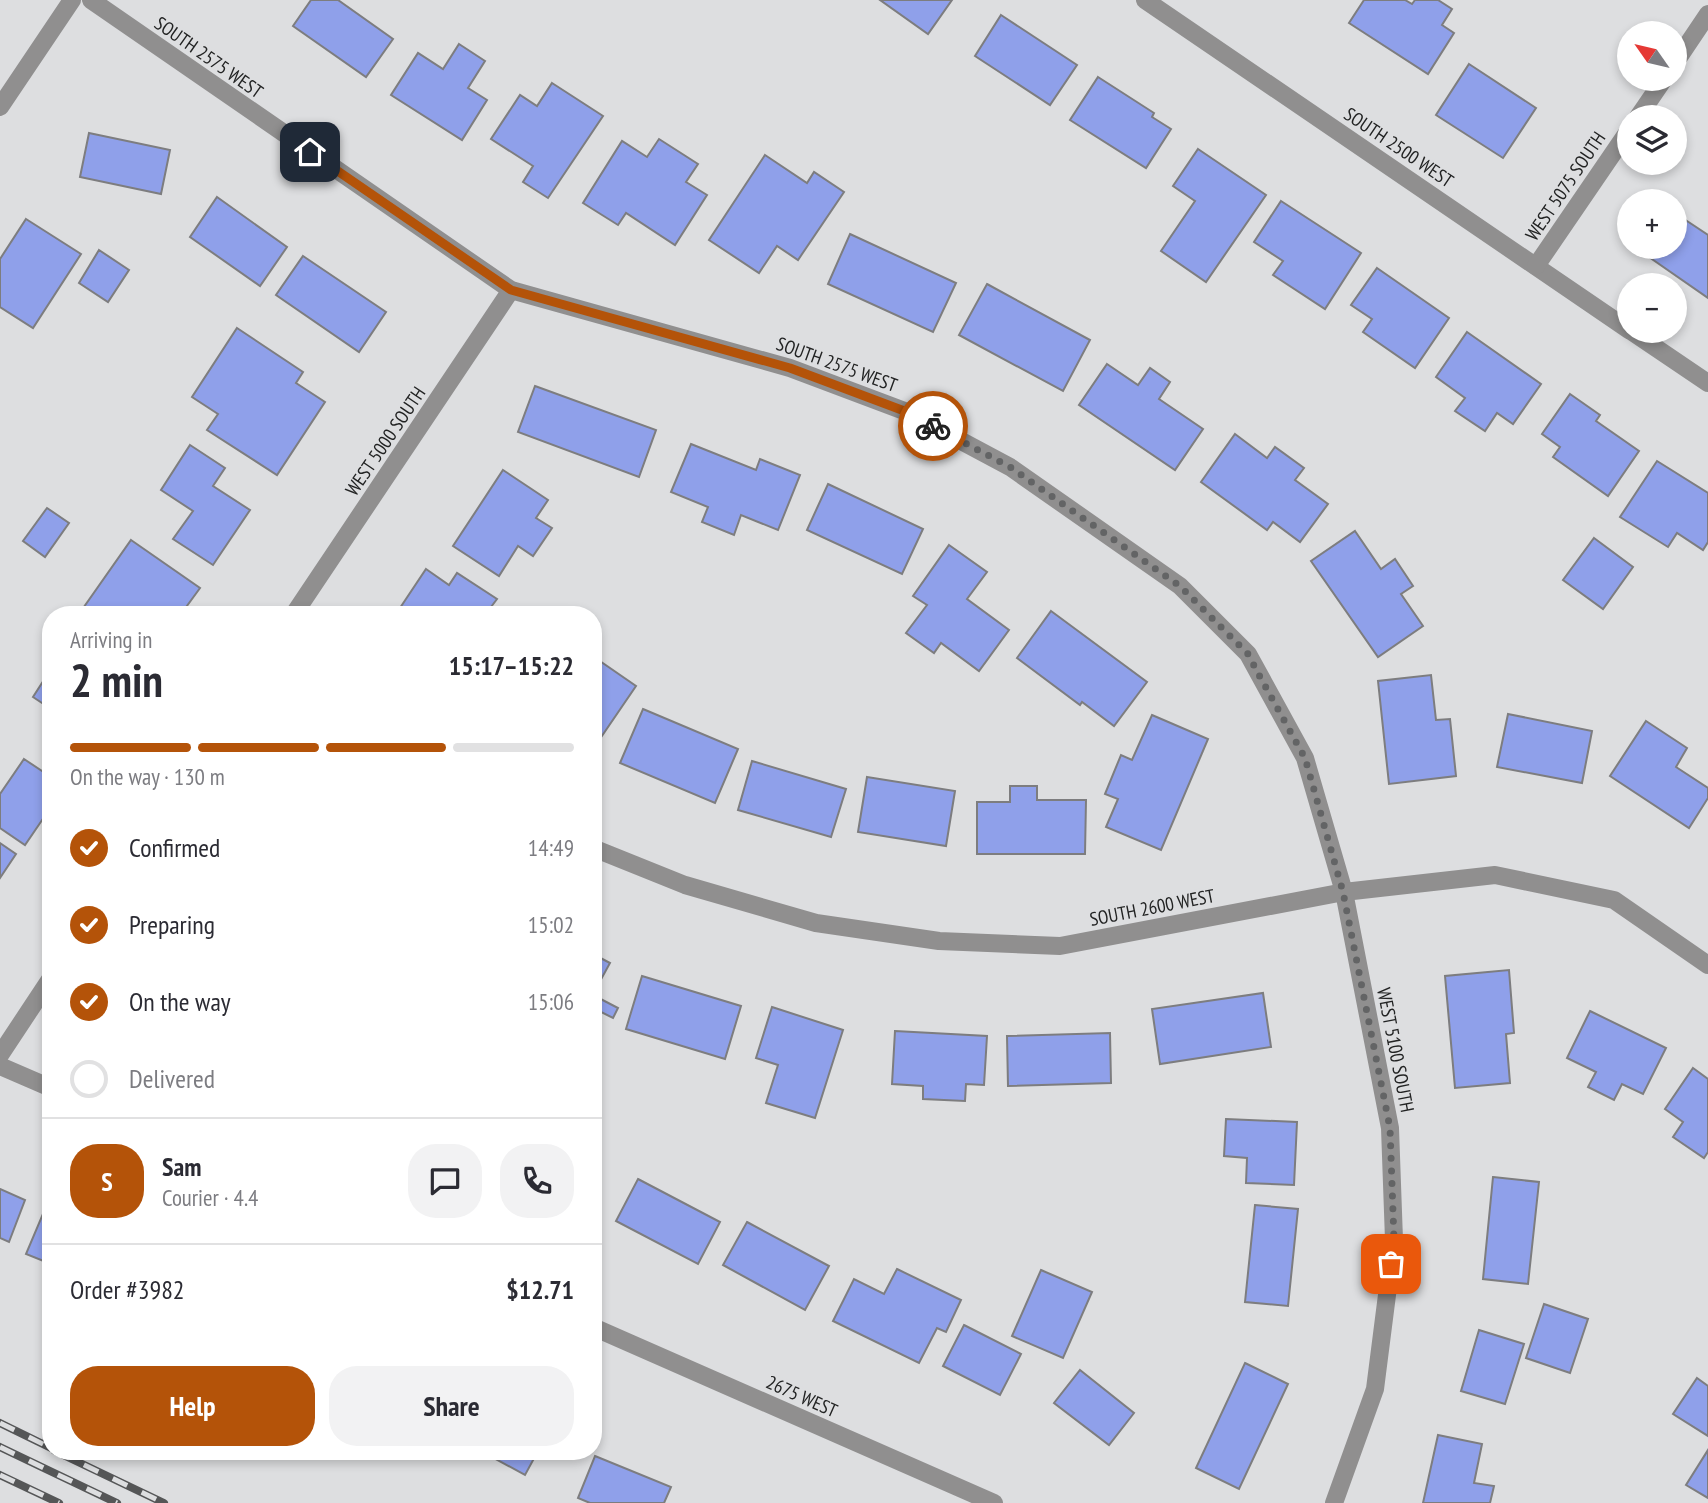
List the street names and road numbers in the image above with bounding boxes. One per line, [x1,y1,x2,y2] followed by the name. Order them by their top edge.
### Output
[150,11,268,103] street label: SOUTH 2575 WEST
[1340,102,1459,193] street label: SOUTH 2500 WEST
[1520,127,1610,245] street label: WEST 5075 SOUTH
[773,331,901,397] street label: SOUTH 2575 WEST
[340,382,430,500] street label: WEST 5000 SOUTH
[1088,883,1217,931] street label: SOUTH 2600 WEST
[1372,986,1420,1114] street label: WEST 5100 SOUTH
[763,1370,842,1423] street label: 2675 WEST

